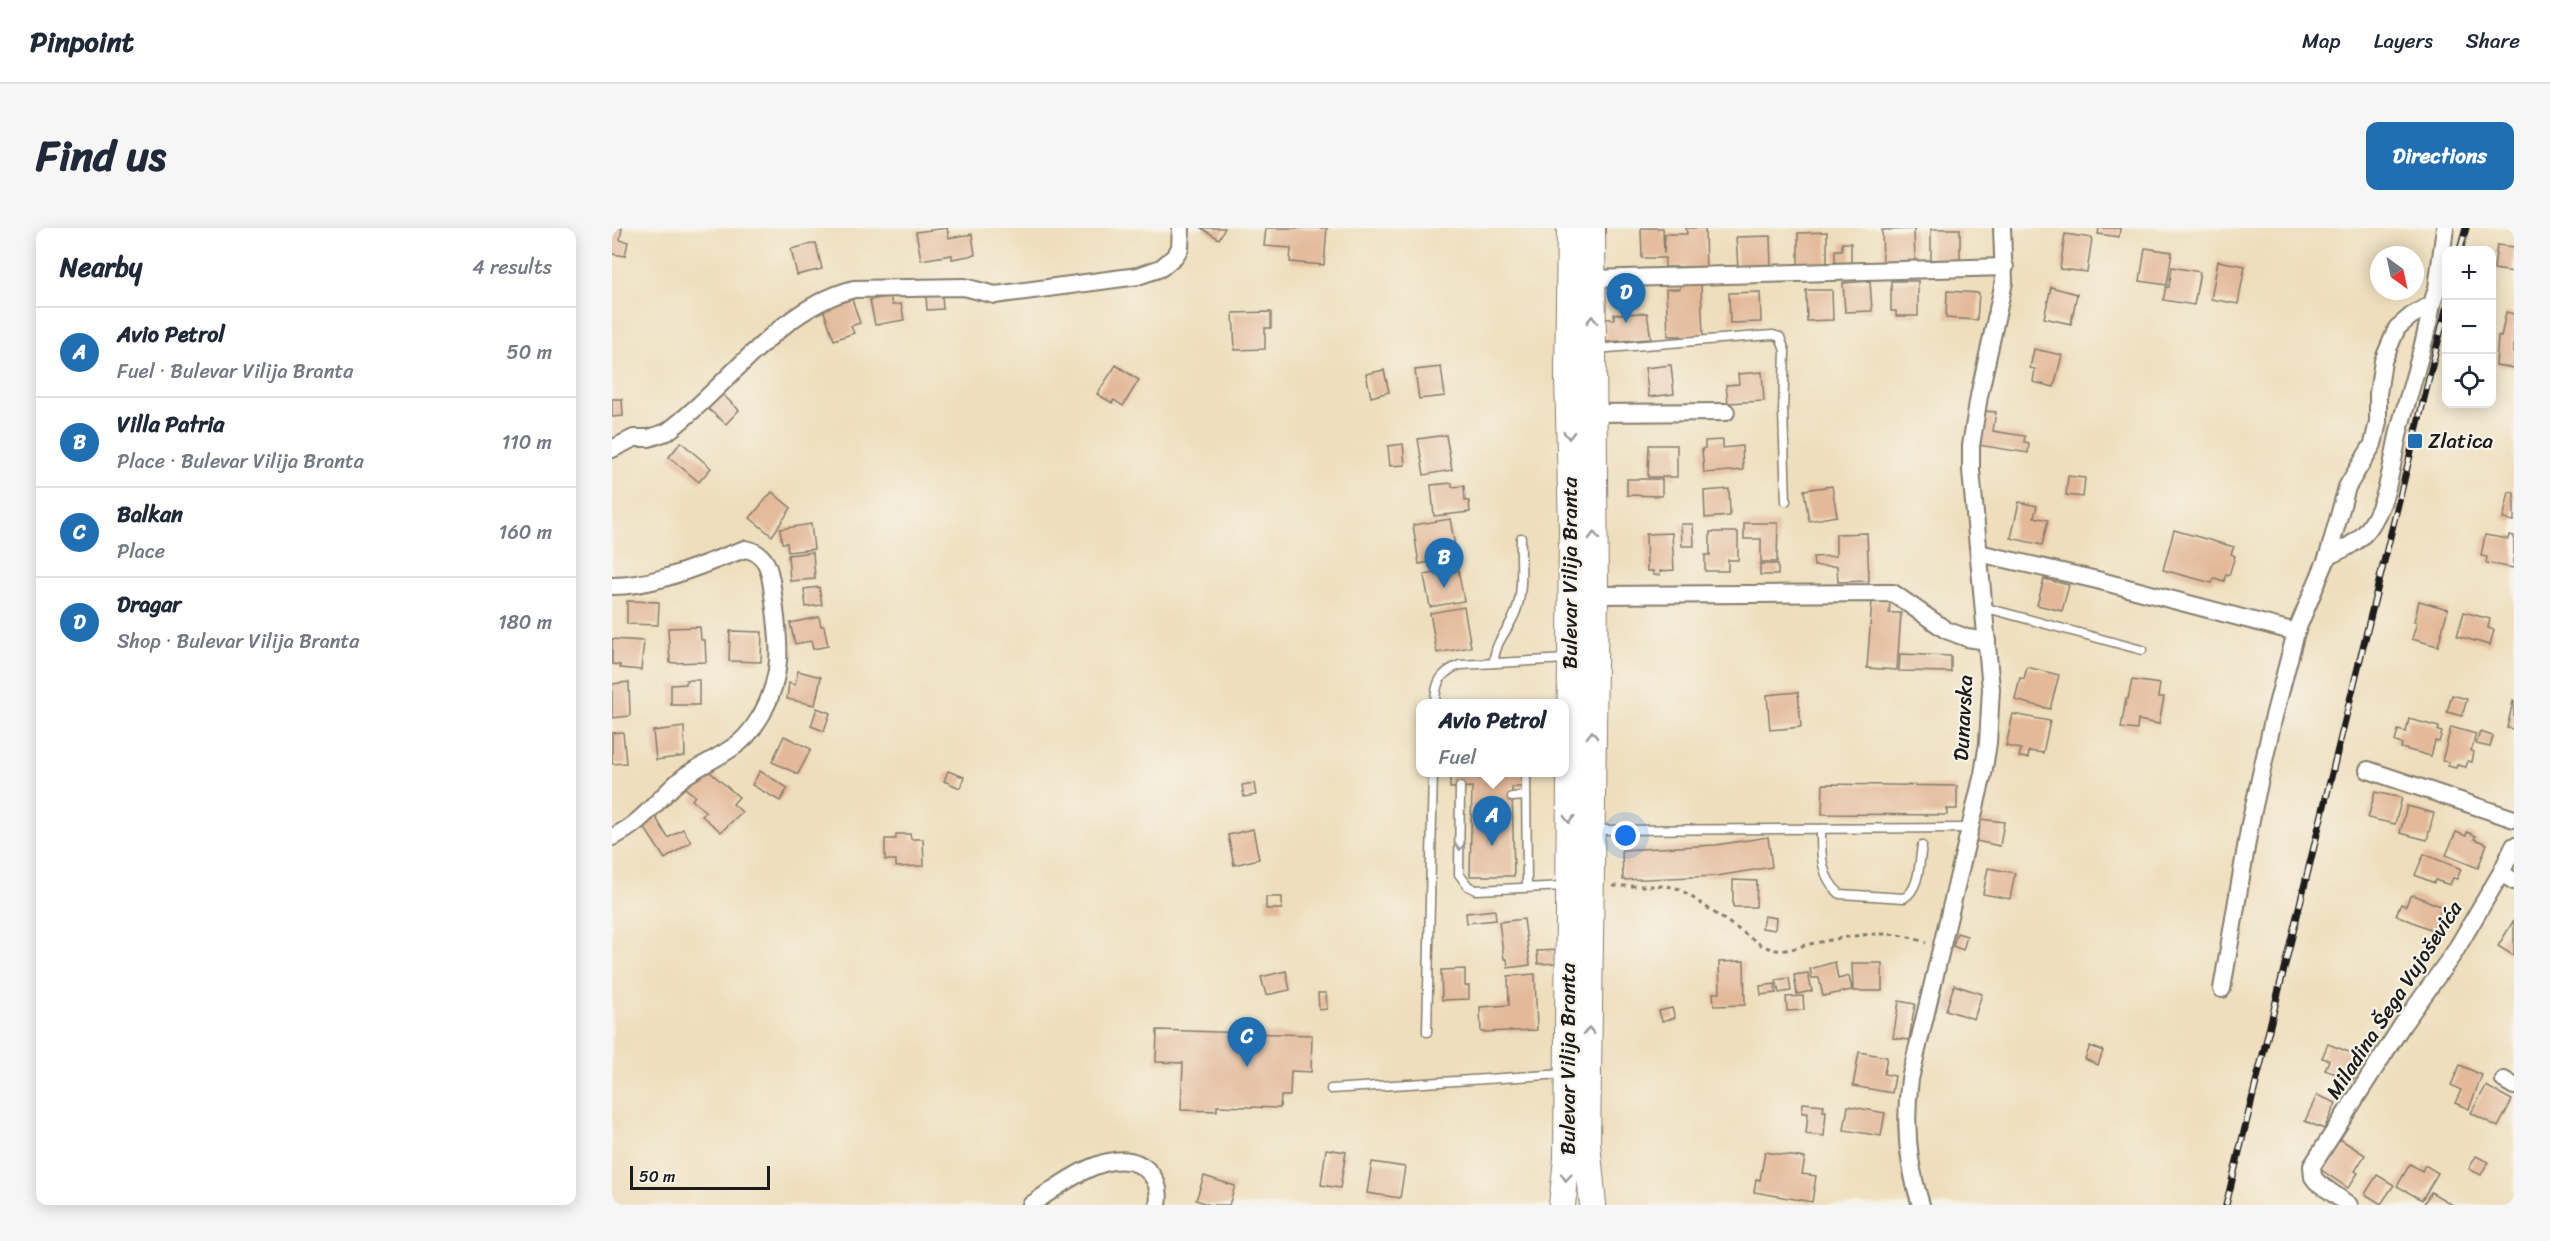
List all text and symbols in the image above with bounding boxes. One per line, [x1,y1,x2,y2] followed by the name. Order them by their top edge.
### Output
[30,17,134,66] text: Pinpoint
[2302,22,2341,60] text: Map
[2374,22,2433,60] text: Layers
[2466,22,2520,60] text: Share
[36,119,166,193] text: Find us
[2366,122,2514,190] button: Directions
[60,244,142,290] text: Nearby
[2370,246,2424,300] north arrow
[2442,246,2496,408] map controls
[2442,246,2496,300] button: +
[472,250,552,285] text: 4 results
[1606,274,1646,323] pin: D
[2442,300,2496,354] button: −
[117,315,225,354] text: Avio Petrol
[1585,316,1598,325] one-way arrow
[73,335,86,370] text: A
[507,335,552,370] text: 50 m
[117,354,353,389] text: Fuel · Bulevar Vilija Branta
[2442,354,2496,408] button: locate
[117,405,224,444] text: Villa Patria
[2428,422,2493,460] place label: Zlatica
[73,425,86,460] text: B
[502,425,552,460] text: 110 m
[1563,431,1576,440] one-way arrow
[2406,432,2424,450] marker: Zlatica
[117,444,364,479] text: Place · Bulevar Vilija Branta
[1551,477,1589,669] street label: Bulevar Vilija Branta
[117,495,183,534] text: Balkan
[73,515,86,550] text: C
[499,515,552,550] text: 160 m
[1588,532,1600,541] one-way arrow
[117,534,165,569] text: Place
[1424,538,1464,588] pin: B
[117,585,181,624] text: Dragar
[74,605,85,640] text: D
[498,605,552,640] text: 180 m
[117,624,359,659] text: Shop · Bulevar Vilija Branta
[1942,674,1984,762] street label: Dunavska
[1416,699,1569,777] popup
[1439,701,1546,740] text: Avio Petrol
[1586,731,1598,740] one-way arrow
[1439,740,1476,775] text: Fuel
[1472,796,1512,846] pin: A
[1563,814,1575,823] one-way arrow
[1611,821,1640,850] your location
[1454,841,1466,850] one-way arrow
[2315,893,2473,1107] street label: Miladina Šega Vujoševića
[1549,963,1587,1155] street label: Bulevar Vilija Branta
[1228,1018,1266,1067] pin: C
[1583,1027,1595,1036] one-way arrow
[639,1162,675,1191] text: 50 m
[630,1163,770,1190] scale bar
[1560,1172,1573,1181] one-way arrow

